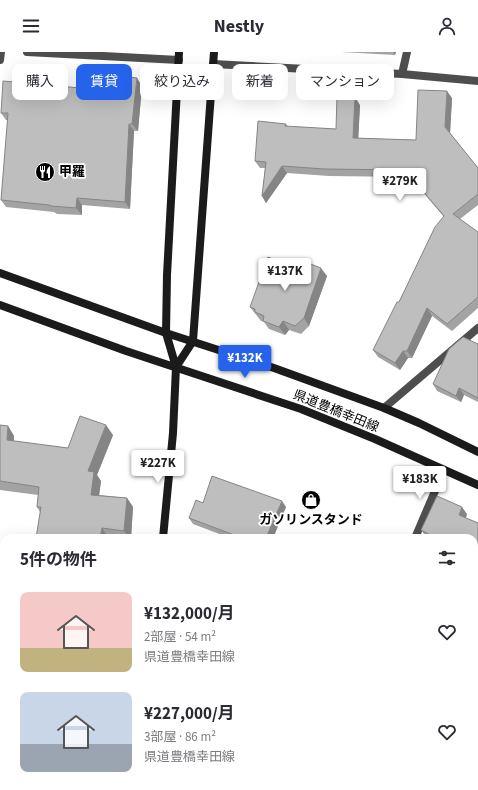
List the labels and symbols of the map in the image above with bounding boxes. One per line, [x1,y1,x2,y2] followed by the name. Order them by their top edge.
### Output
[34,161,56,183] restaurant icon: 甲羅
[59,163,85,181] place label: 甲羅
[372,168,428,202] pin: ¥279K
[257,258,313,292] pin: ¥137K
[217,345,273,379] pin: ¥132K
[290,386,382,436] street label: 県道豊橋幸田線
[130,450,186,484] pin: ¥227K
[392,466,448,500] pin: ¥183K
[300,489,322,511] shop icon: ガソリンスタンド
[259,511,363,529] place label: ガソリンスタンド

